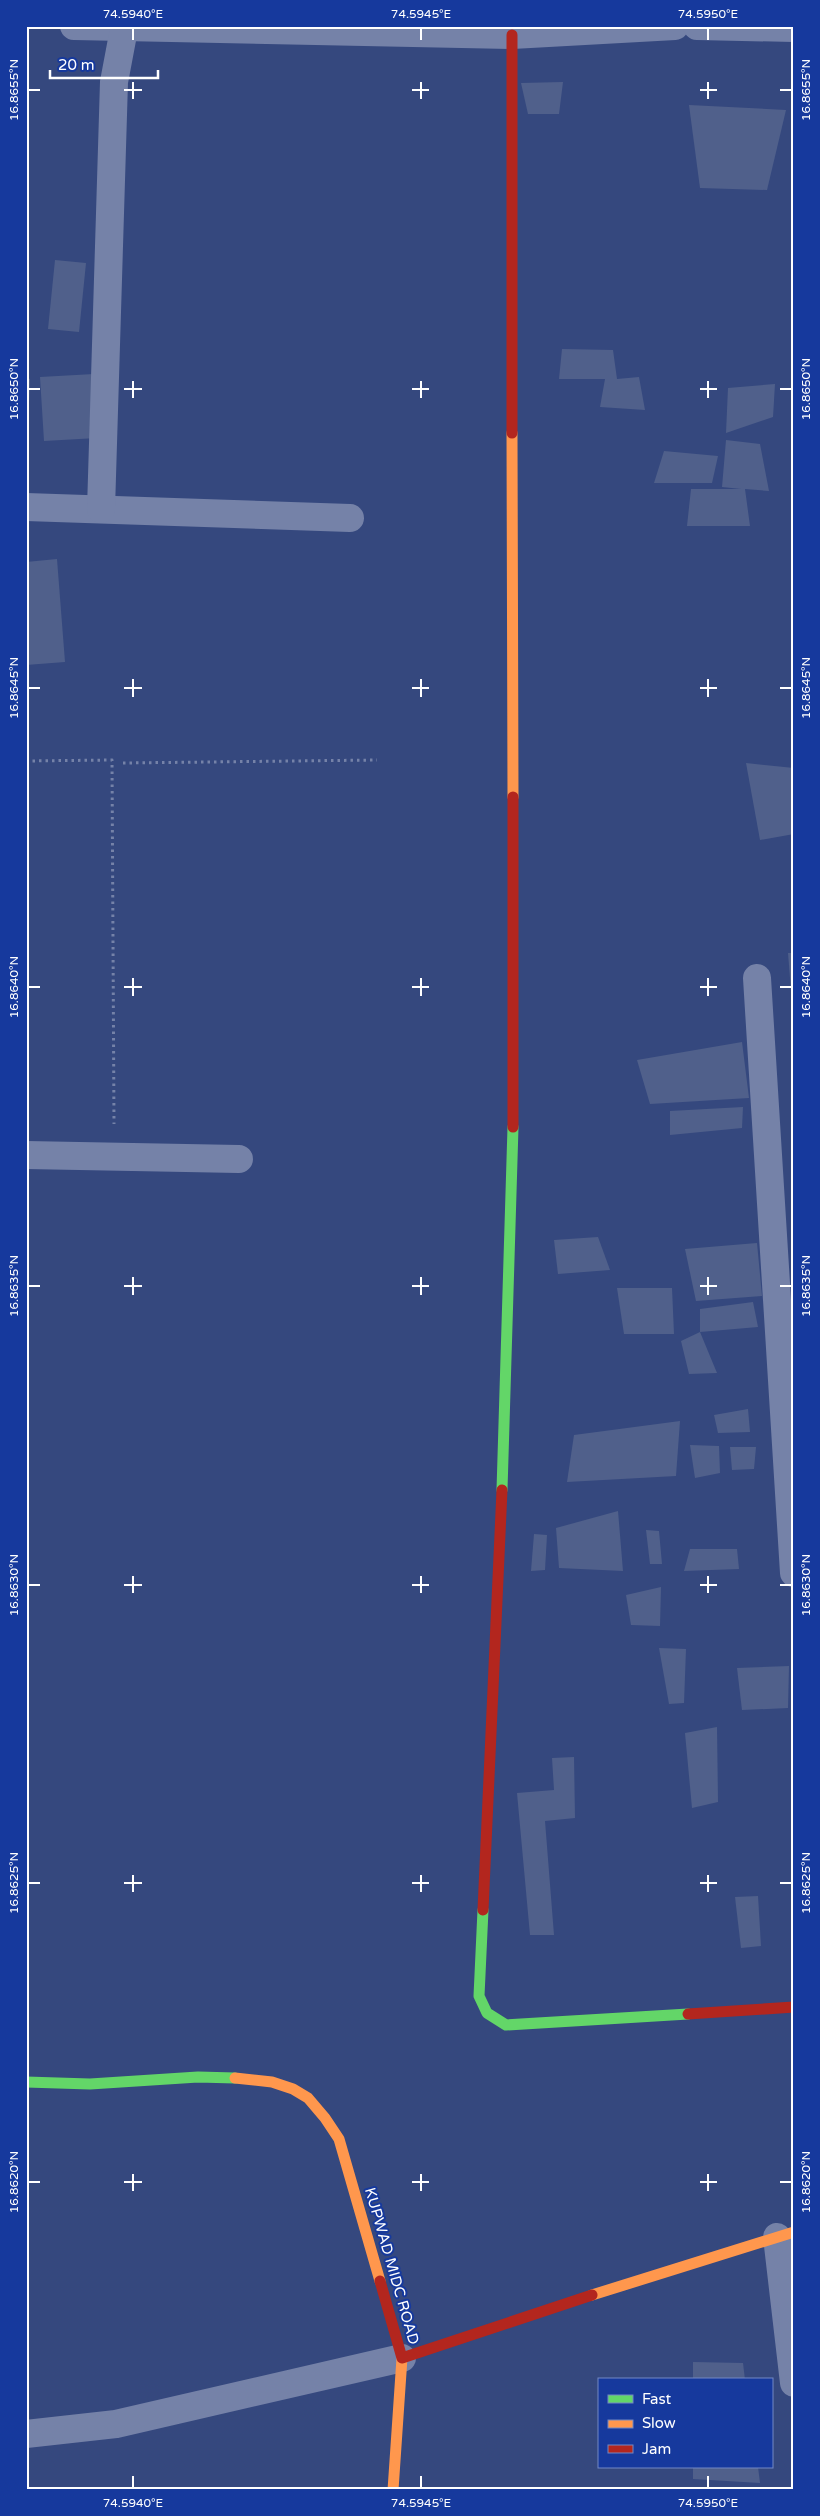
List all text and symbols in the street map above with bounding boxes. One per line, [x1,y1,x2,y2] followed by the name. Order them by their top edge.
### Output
[103,7,164,21] text: 74.5940°E
[391,7,451,21] text: 74.5945°E
[678,7,739,21] text: 74.5950°E
[50,48,158,80] scale bar
[58,56,95,74] text: 20 m
[7,59,21,121] text: 16.8655°N
[799,59,813,121] text: 16.8655°N
[7,358,21,420] text: 16.8650°N
[799,358,813,420] text: 16.8650°N
[7,657,21,719] text: 16.8645°N
[799,657,813,719] text: 16.8645°N
[7,956,21,1018] text: 16.8640°N
[799,956,813,1018] text: 16.8640°N
[7,1255,21,1317] text: 16.8635°N
[799,1255,813,1317] text: 16.8635°N
[7,1554,21,1616] text: 16.8630°N
[799,1554,813,1616] text: 16.8630°N
[7,1852,21,1914] text: 16.8625°N
[799,1852,813,1914] text: 16.8625°N
[7,2151,21,2213] text: 16.8620°N
[799,2151,813,2213] text: 16.8620°N
[361,2185,423,2347] street label: KUPWAD MIDC ROAD
[598,2378,772,2468] legend
[642,2390,672,2408] text: Fast
[642,2414,676,2432] text: Slow
[642,2440,671,2458] text: Jam
[103,2496,164,2510] text: 74.5940°E
[391,2496,451,2510] text: 74.5945°E
[678,2496,739,2510] text: 74.5950°E

